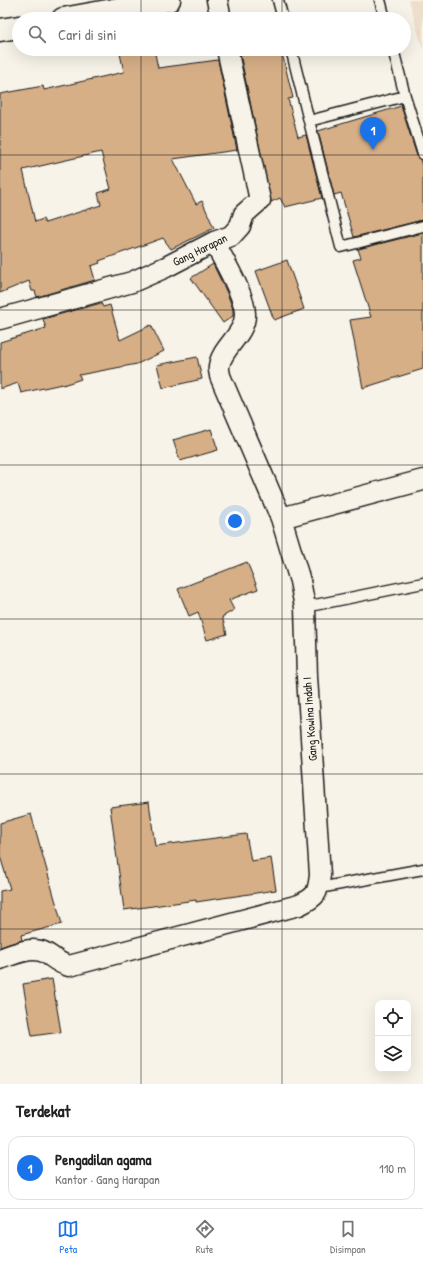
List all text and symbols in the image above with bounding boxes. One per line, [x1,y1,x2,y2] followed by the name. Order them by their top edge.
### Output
[12,12,411,56] search box
[26,23,48,45] icon: search
[58,24,117,45] text: Cari di sini
[360,117,386,150] pin: 1
[170,229,230,270] street label: Gang Harapan
[225,511,245,531] your location
[298,676,321,762] street label: Gang Kowina Indah I
[375,1000,411,1072] map controls
[375,1000,411,1036] button: locate
[375,1036,411,1072] button: layers
[16,1099,70,1122] text: Terdekat
[55,1149,151,1170] text: Pengadilan agama
[28,1159,32,1177] text: 1
[379,1159,406,1177] text: 110 m
[55,1170,160,1188] text: Kantor · Gang Harapan
[57,1218,79,1256] tab: Peta
[194,1218,216,1256] tab: Rute
[330,1218,366,1256] tab: Disimpan

